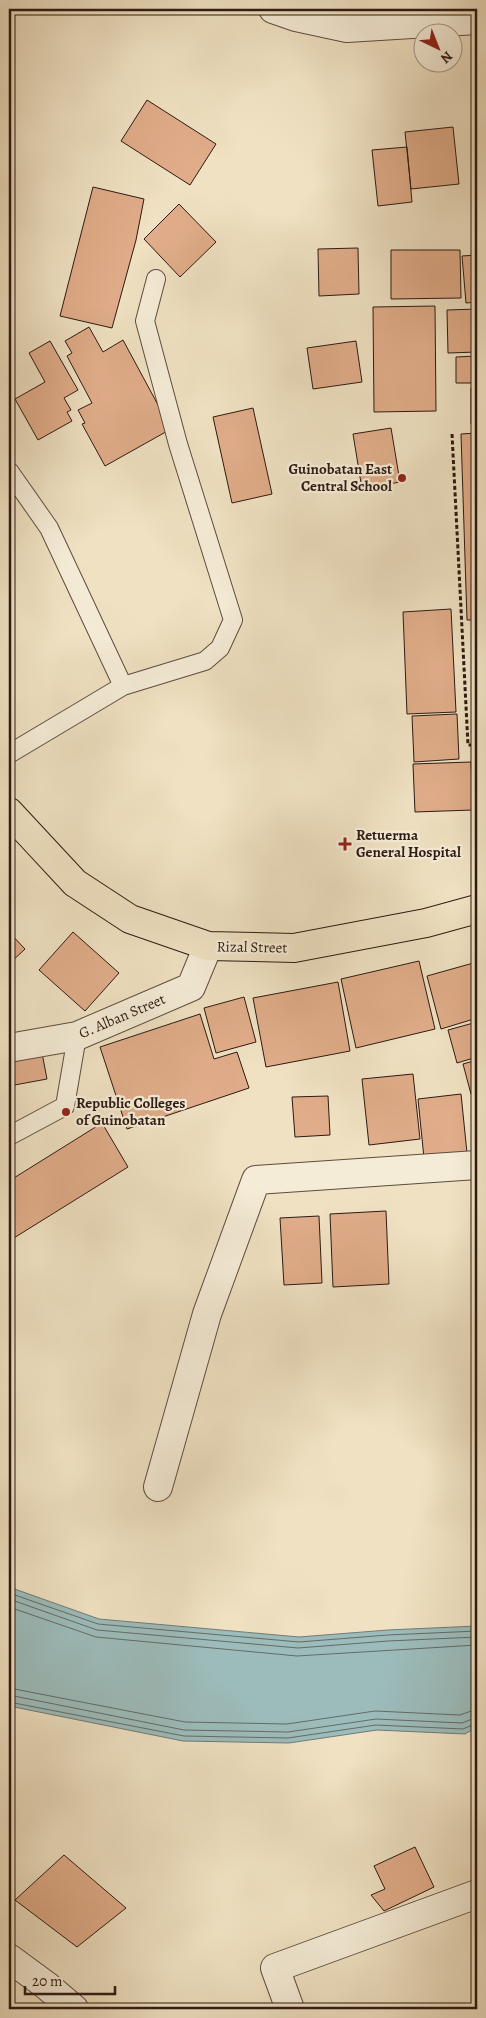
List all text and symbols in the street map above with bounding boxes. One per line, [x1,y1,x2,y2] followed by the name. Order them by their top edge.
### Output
[414,22,464,72] north arrow
[436,47,457,68] text: N
[288,459,392,496] place label: Guinobatan East Central School
[396,472,408,484] marker: Guinobatan East Central School
[356,825,461,862] place label: Retuerma General Hospital
[338,837,352,851] marker: Retuerma General Hospital
[217,936,288,958] street label: Rizal Street
[76,989,168,1043] street label: G. Alban Street
[76,1093,186,1130] place label: Republic Colleges of Guinobatan
[60,1106,72,1118] marker: Republic Colleges of Guinobatan
[25,1963,115,1995] scale bar
[32,1971,63,1991] text: 20 m

